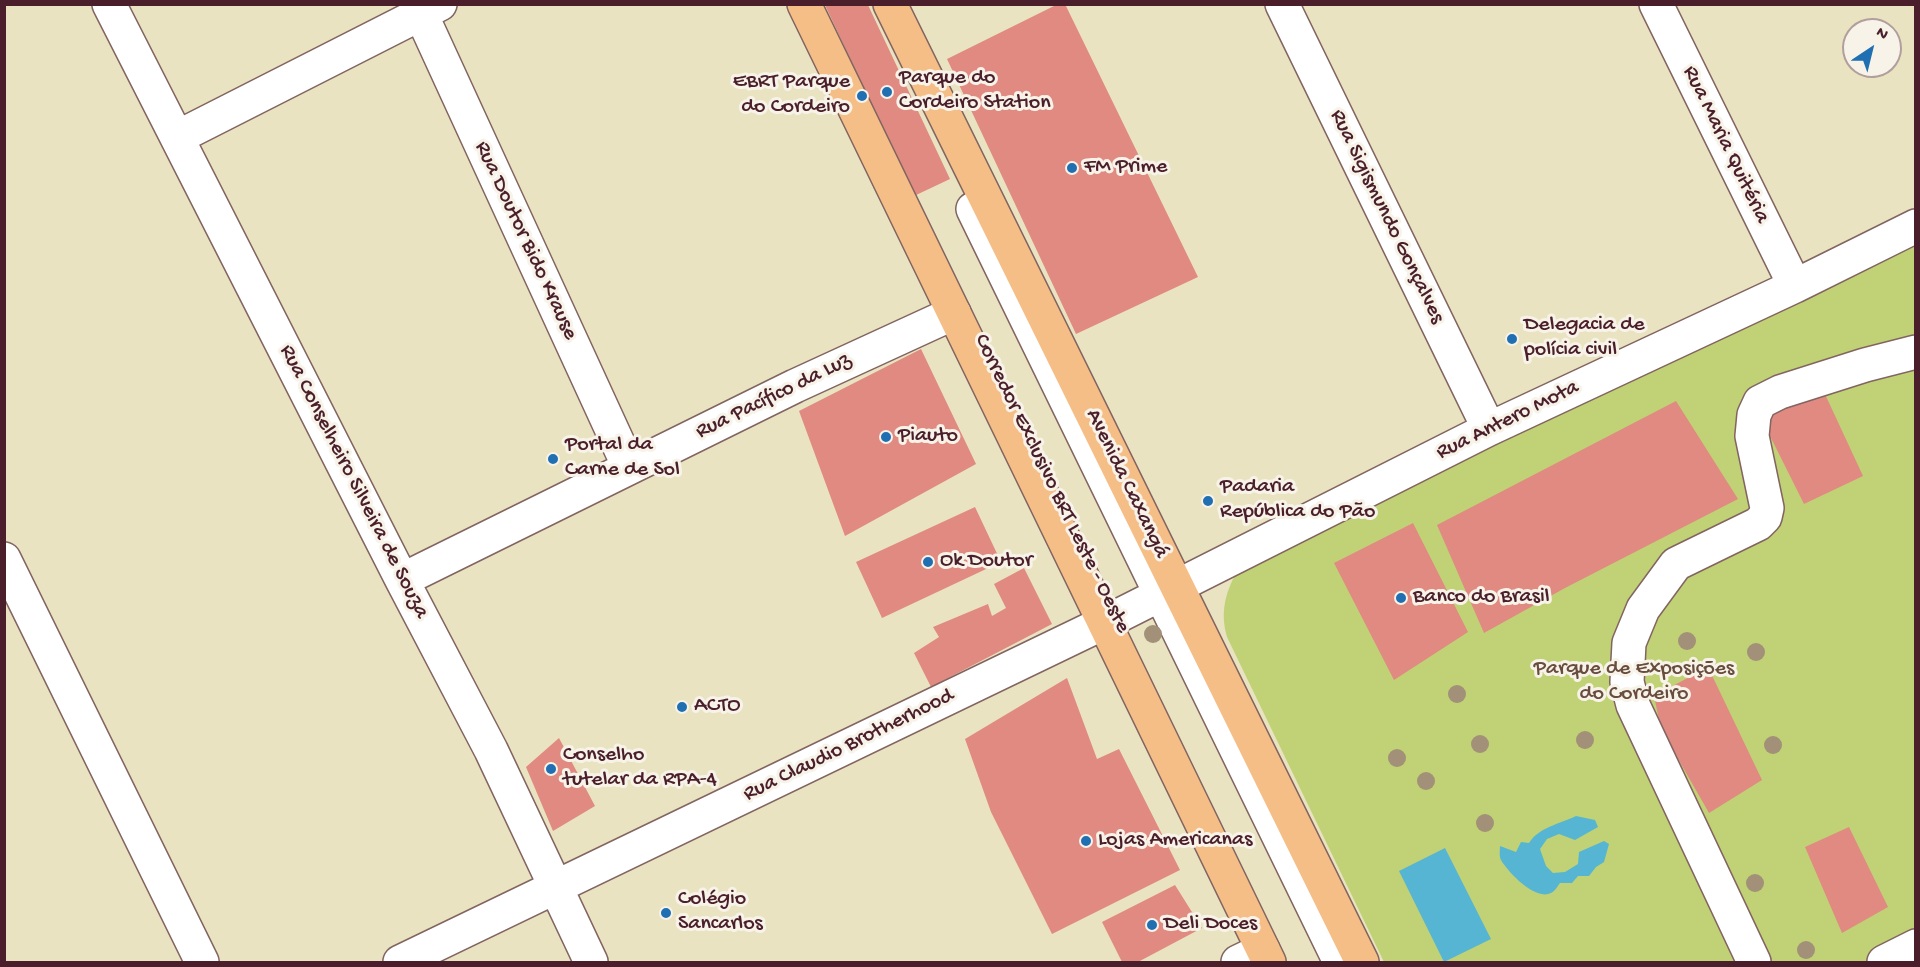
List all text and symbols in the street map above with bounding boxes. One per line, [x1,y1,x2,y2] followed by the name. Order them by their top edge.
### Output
[1842,18,1902,78] north arrow
[1872,24,1891,45] text: N
[1675,62,1775,228] street label: Rua Maria Quitéria
[899,66,1051,118] place label: Parque do Cordeiro Station
[733,70,850,122] place label: EBRT Parque do Cordeiro
[880,85,894,99] marker: Parque do Cordeiro Station
[855,89,869,103] marker: EBRT Parque do Cordeiro
[1323,106,1449,328] street label: Rua Sigismundo Gonçalves
[467,137,583,345] street label: Rua Doutor Bido Krause
[1084,155,1167,181] place label: FM Prime
[1065,161,1079,175] marker: FM Prime
[1524,313,1645,364] place label: Delegacia de polícia civil
[967,330,1135,638] street label: Corredor Exclusivo BRT Leste - Oeste
[1505,332,1519,346] marker: Delegacia de polícia civil
[272,341,434,623] street label: Rua Conselheiro Silveira de Souza
[692,348,856,446] street label: Rua Pacífico da Luz
[1432,375,1584,467] street label: Rua Antero Mota
[1078,405,1174,563] street label: Avenida Caxangá
[898,424,958,450] place label: Piauto
[879,430,893,444] marker: Piauto
[565,433,680,484] place label: Portal da Carne de Sol
[546,452,560,466] marker: Portal da Carne de Sol
[1220,475,1375,526] place label: Padaria República do Pão
[1201,494,1215,508] marker: Padaria República do Pão
[940,549,1033,575] place label: Ok Doutor
[921,555,935,569] marker: Ok Doutor
[1413,585,1550,611] place label: Banco do Brasil
[1394,591,1408,605] marker: Banco do Brasil
[1534,657,1734,708] park label: Parque de Exposições do Cordeiro
[739,684,959,808] street label: Rua Claudio Brotherhood
[694,694,741,720] place label: ACTO
[675,700,689,714] marker: ACTO
[563,743,717,794] place label: Conselho tutelar da RPA-4
[544,762,558,776] marker: Conselho tutelar da RPA-4
[1098,828,1252,854] place label: Lojas Americanas
[1079,834,1093,848] marker: Lojas Americanas
[678,887,763,938] place label: Colégio Sancarlos
[659,906,673,920] marker: Colégio Sancarlos
[1164,912,1257,938] place label: Deli Doces
[1145,918,1159,932] marker: Deli Doces

